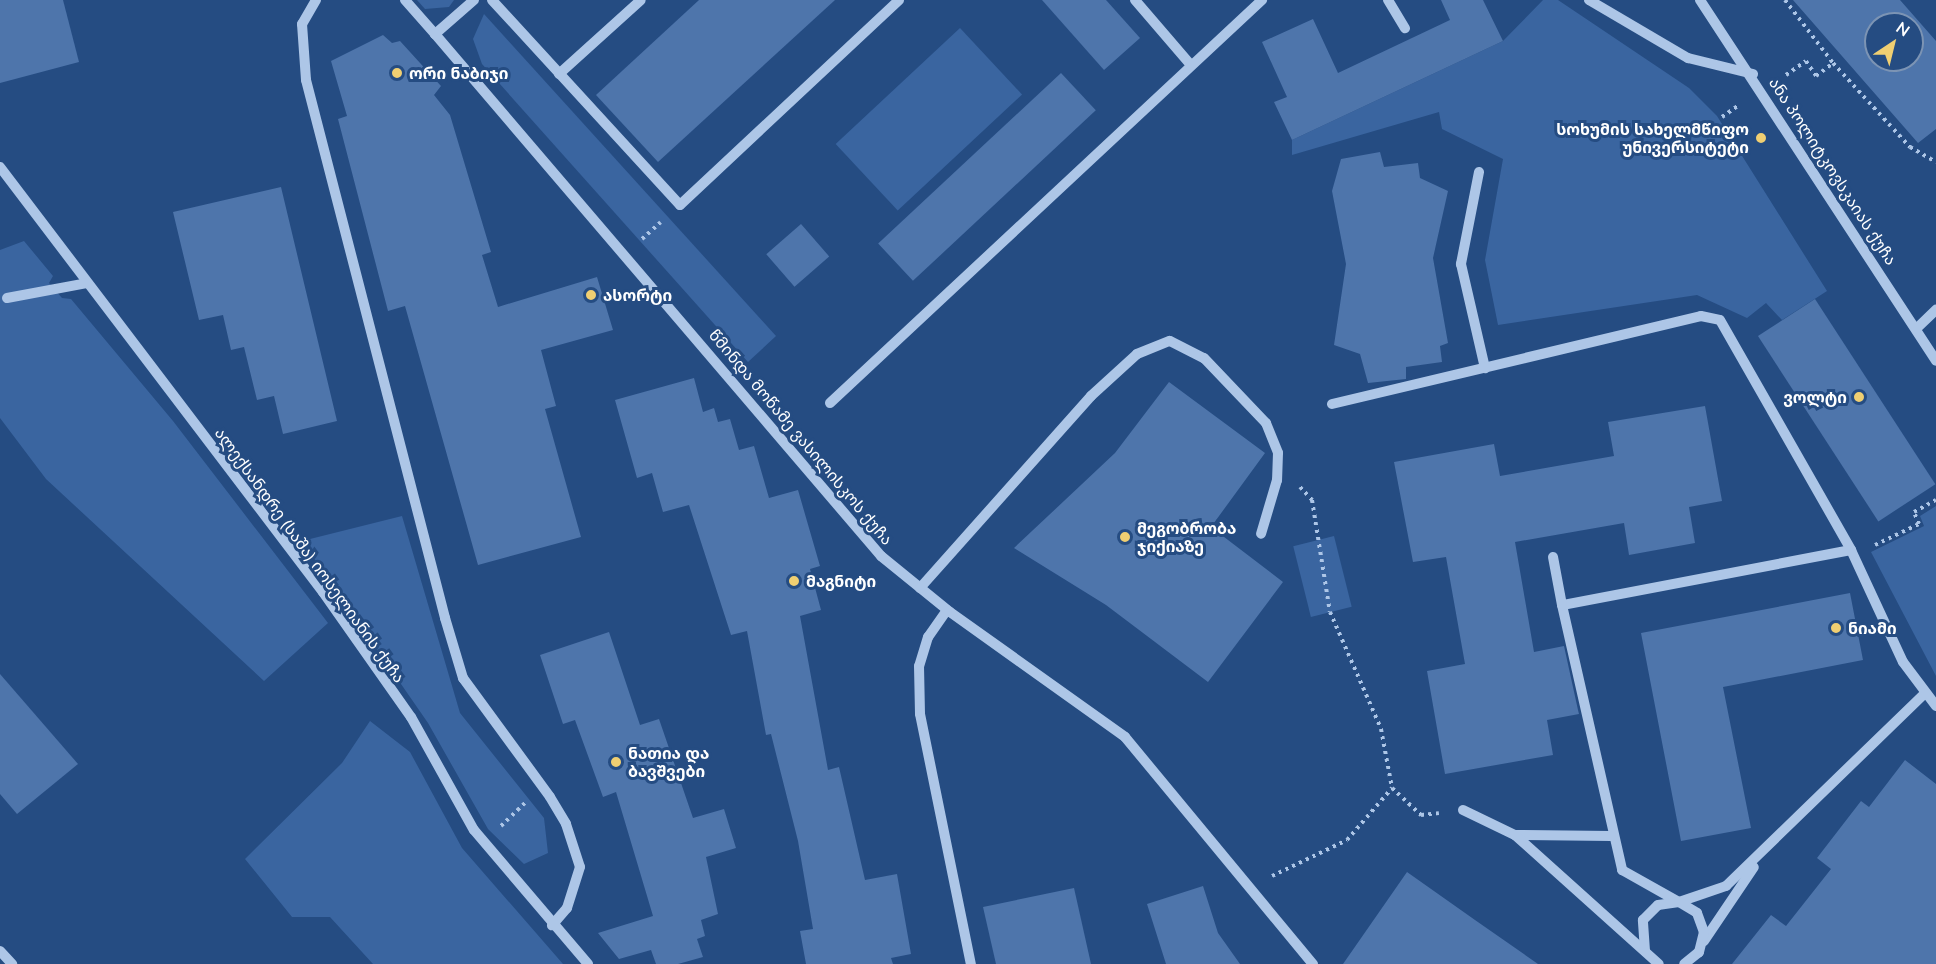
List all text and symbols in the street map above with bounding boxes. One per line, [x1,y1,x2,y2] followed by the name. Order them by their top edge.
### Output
[1864,12,1924,72] north arrow
[1892,17,1914,41] text: N
[409,63,508,83] place label: ორი ნაბიჯი
[390,66,404,80] marker: ორი ნაბიჯი
[1765,74,1901,268] street label: ანა პოლიტკოვსკაიას ქუჩა
[1556,119,1749,157] place label: სოხუმის სახელმწიფო უნივერსიტეტი
[1754,131,1768,145] marker: სოხუმის სახელმწიფო უნივერსიტეტი
[603,285,672,305] place label: ასორტი
[584,288,598,302] marker: ასორტი
[705,325,897,549] street label: წმინდა მოწამე ვასილისკოს ქუჩა
[1783,387,1847,407] place label: ვოლტი
[1852,390,1866,404] marker: ვოლტი
[211,424,409,686] street label: ალექსანდრე (საშა) იოსელიანის ქუჩა
[1137,518,1236,556] place label: მეგობრობა ჯიქიაზე
[1118,530,1132,544] marker: მეგობრობა ჯიქიაზე
[806,571,876,591] place label: მაგნიტი
[787,574,801,588] marker: მაგნიტი
[1848,618,1897,638] place label: ნიამი
[1829,621,1843,635] marker: ნიამი
[628,743,709,781] place label: ნათია და ბავშვები
[609,755,623,769] marker: ნათია და ბავშვები

